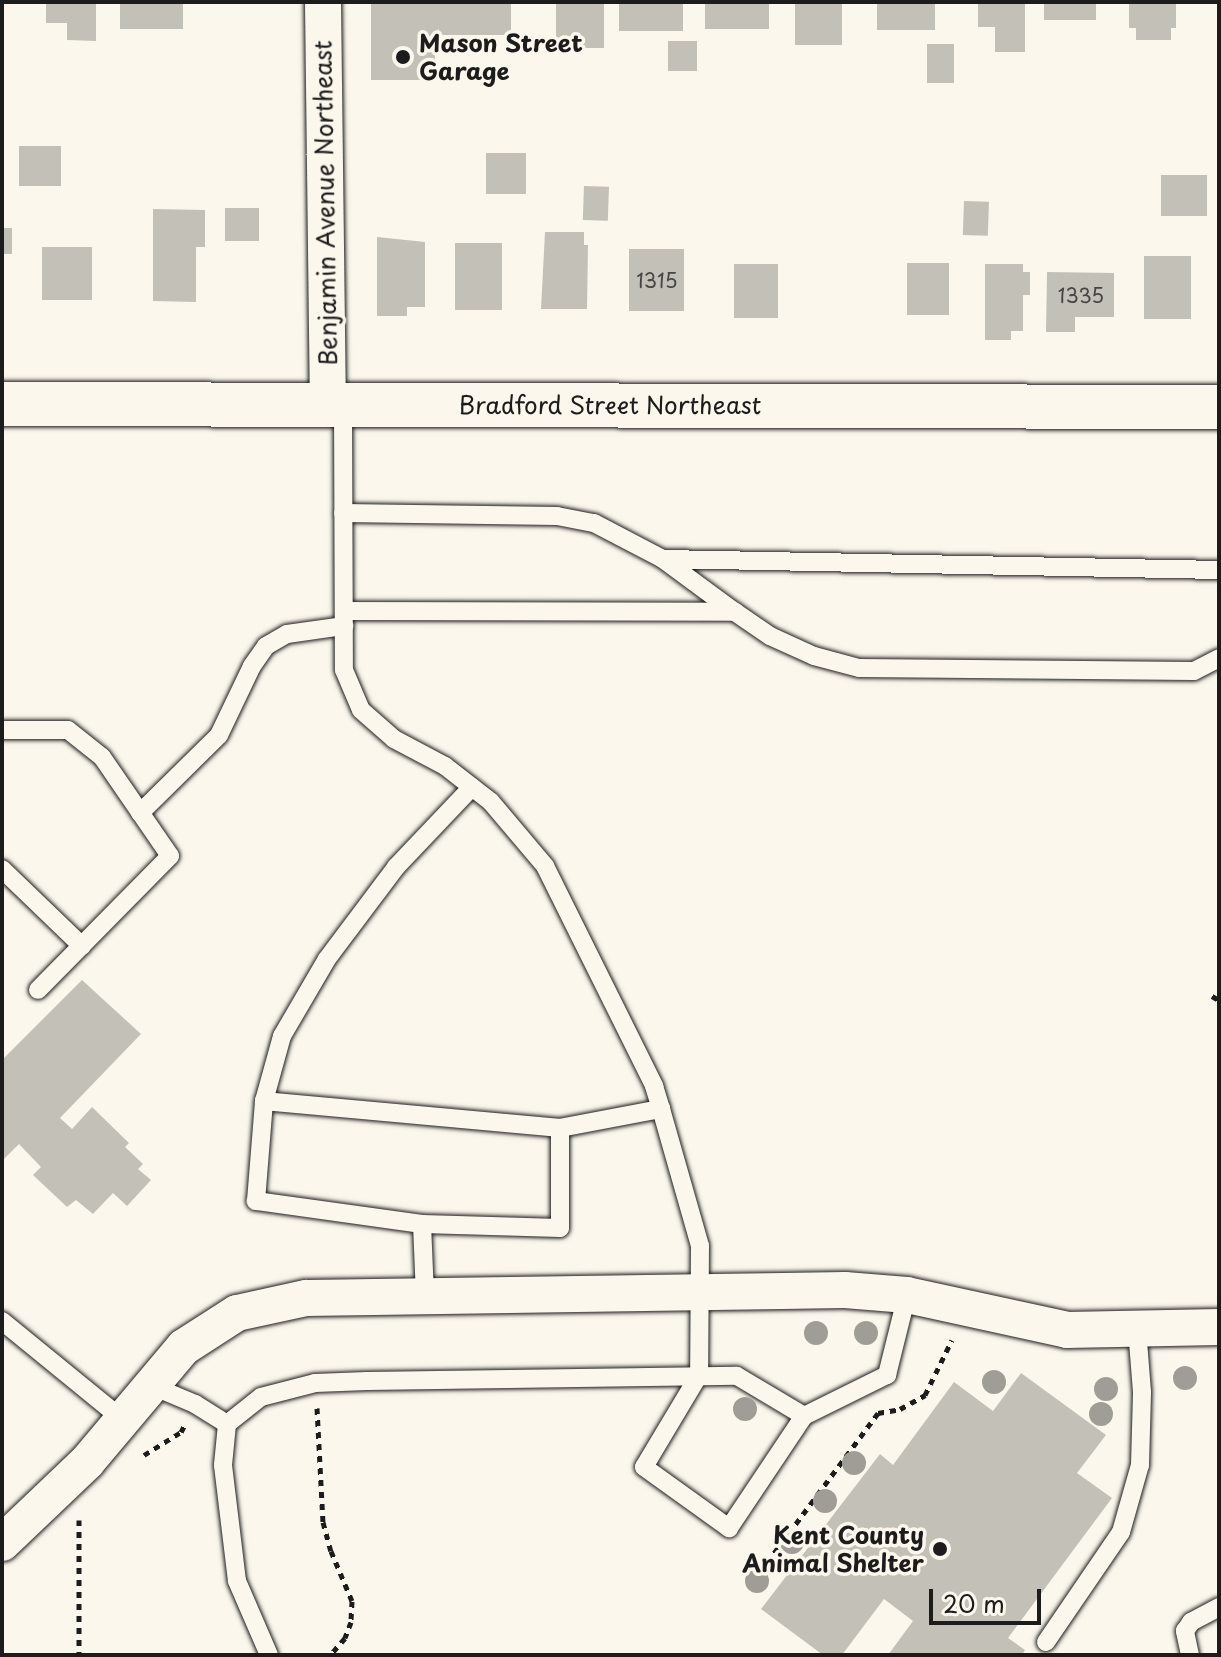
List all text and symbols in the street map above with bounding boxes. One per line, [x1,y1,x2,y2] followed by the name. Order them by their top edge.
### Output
[419,29,582,85] place label: Mason Street Garage
[308,41,342,365] street label: Benjamin Avenue Northeast
[394,48,412,66] marker: Mason Street Garage
[636,268,678,292] house number: 1315
[1058,283,1104,307] house number: 1335
[457,391,763,419] street label: Bradford Street Northeast
[742,1521,924,1577] place label: Kent County Animal Shelter
[931,1540,949,1558] marker: Kent County Animal Shelter
[933,1573,1045,1623] scale bar
[943,1585,1005,1621] text: 20 m

